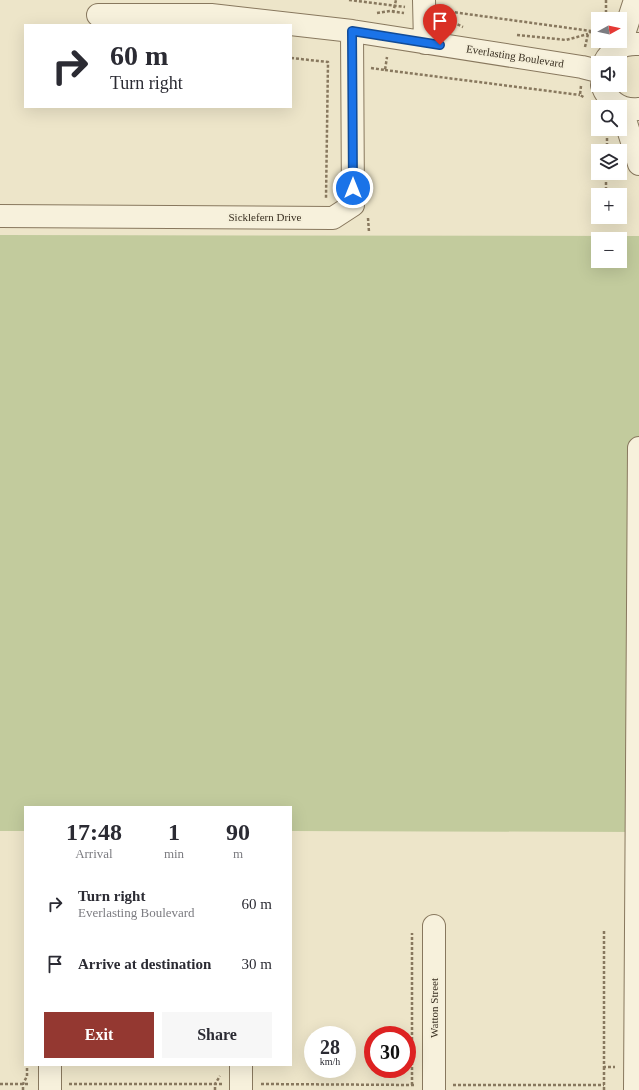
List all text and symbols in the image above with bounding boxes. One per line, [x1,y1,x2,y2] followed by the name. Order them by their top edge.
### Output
[423,4,457,45] pin
[429,10,451,32] icon: arrive
[591,12,627,48] north arrow
[591,12,627,268] map controls
[44,40,96,92] icon: right
[110,40,168,71] text: 60 m
[465,42,565,70] street label: Everlasting Boulevard
[591,56,627,92] button: sound
[110,73,183,93] text: Turn right
[591,100,627,136] button: search
[591,144,627,180] button: layers
[332,167,374,209] position arrow
[591,188,627,224] button: +
[229,211,302,223] street label: Sicklefern Drive
[591,232,627,268] button: −
[66,819,122,845] text: 17:48
[168,819,180,845] text: 1
[226,819,250,845] text: 90
[75,846,113,861] text: Arrival
[164,846,184,861] text: min
[233,846,243,861] text: m
[78,888,145,904] text: Turn right
[44,893,66,915] icon: right
[242,896,272,912] text: 60 m
[78,905,195,920] text: Everlasting Boulevard
[44,953,66,975] icon: arrive
[78,956,211,972] text: Arrive at destination
[242,956,272,972] text: 30 m
[428,978,440,1038] street label: Watton Street
[44,1012,154,1058] button: Exit
[162,1012,272,1058] button: Share
[364,1026,416,1078] speed limit sign: 30
[320,1036,340,1058] text: 28
[320,1056,340,1067] text: km/h

